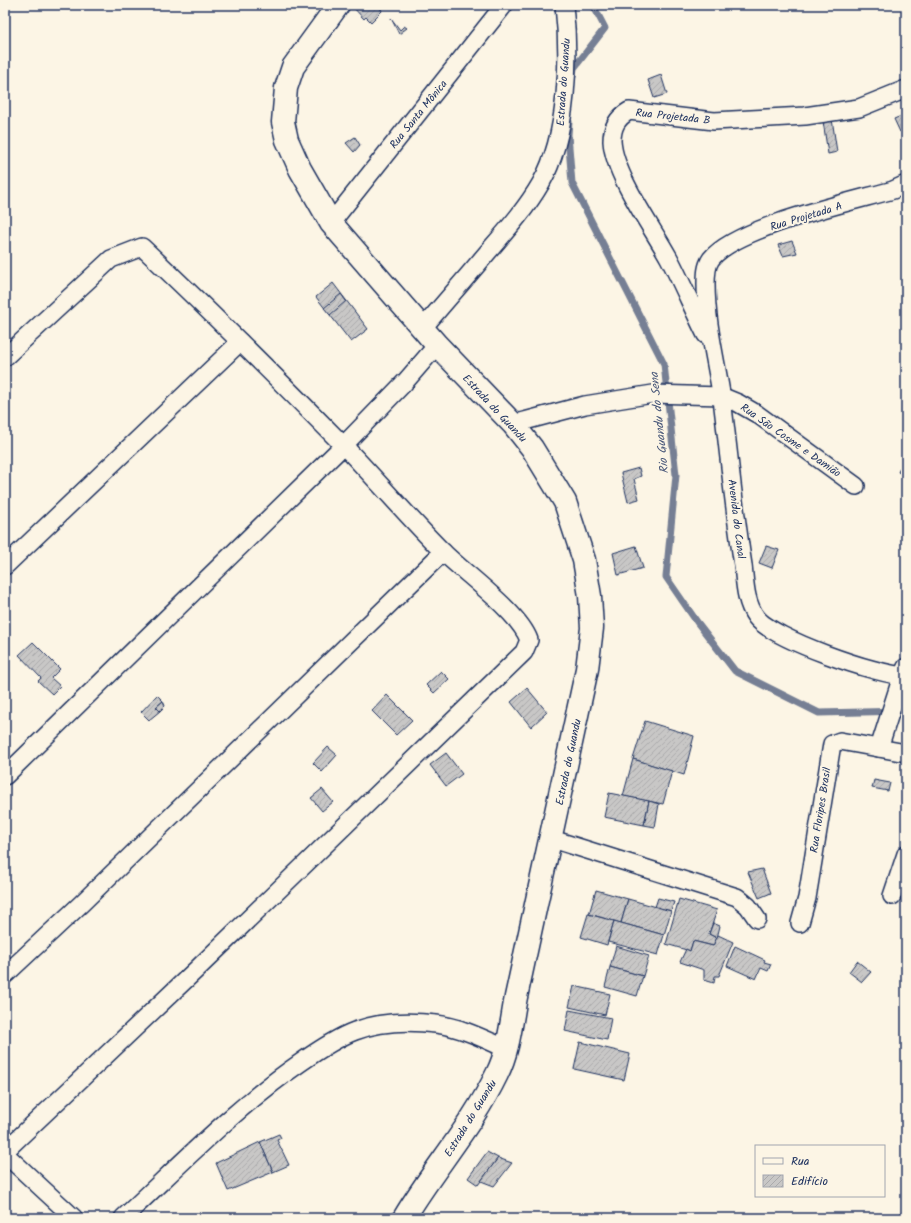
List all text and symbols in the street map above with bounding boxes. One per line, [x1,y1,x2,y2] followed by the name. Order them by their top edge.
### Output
[552,37,576,127] street label: Estrada do Guandu
[385,76,452,153] street label: Rua Santa Mônica
[635,104,711,130] street label: Rua Projetada B
[768,197,845,236] street label: Rua Projetada A
[458,370,531,447] street label: Estrada do Guandu
[645,370,674,475] water label: Rio Guandu do Sena
[736,399,844,482] street label: Rua São Cosme e Damião
[722,478,750,560] street label: Avenida do Canal
[551,717,587,807] street label: Estrada do Guandu
[805,766,837,854] street label: Rua Floripes Brasil
[440,1076,502,1161] street label: Estrada do Guandu
[755,1145,885,1197] legend
[791,1152,810,1171] text: Rua
[791,1172,828,1191] text: Edifício

